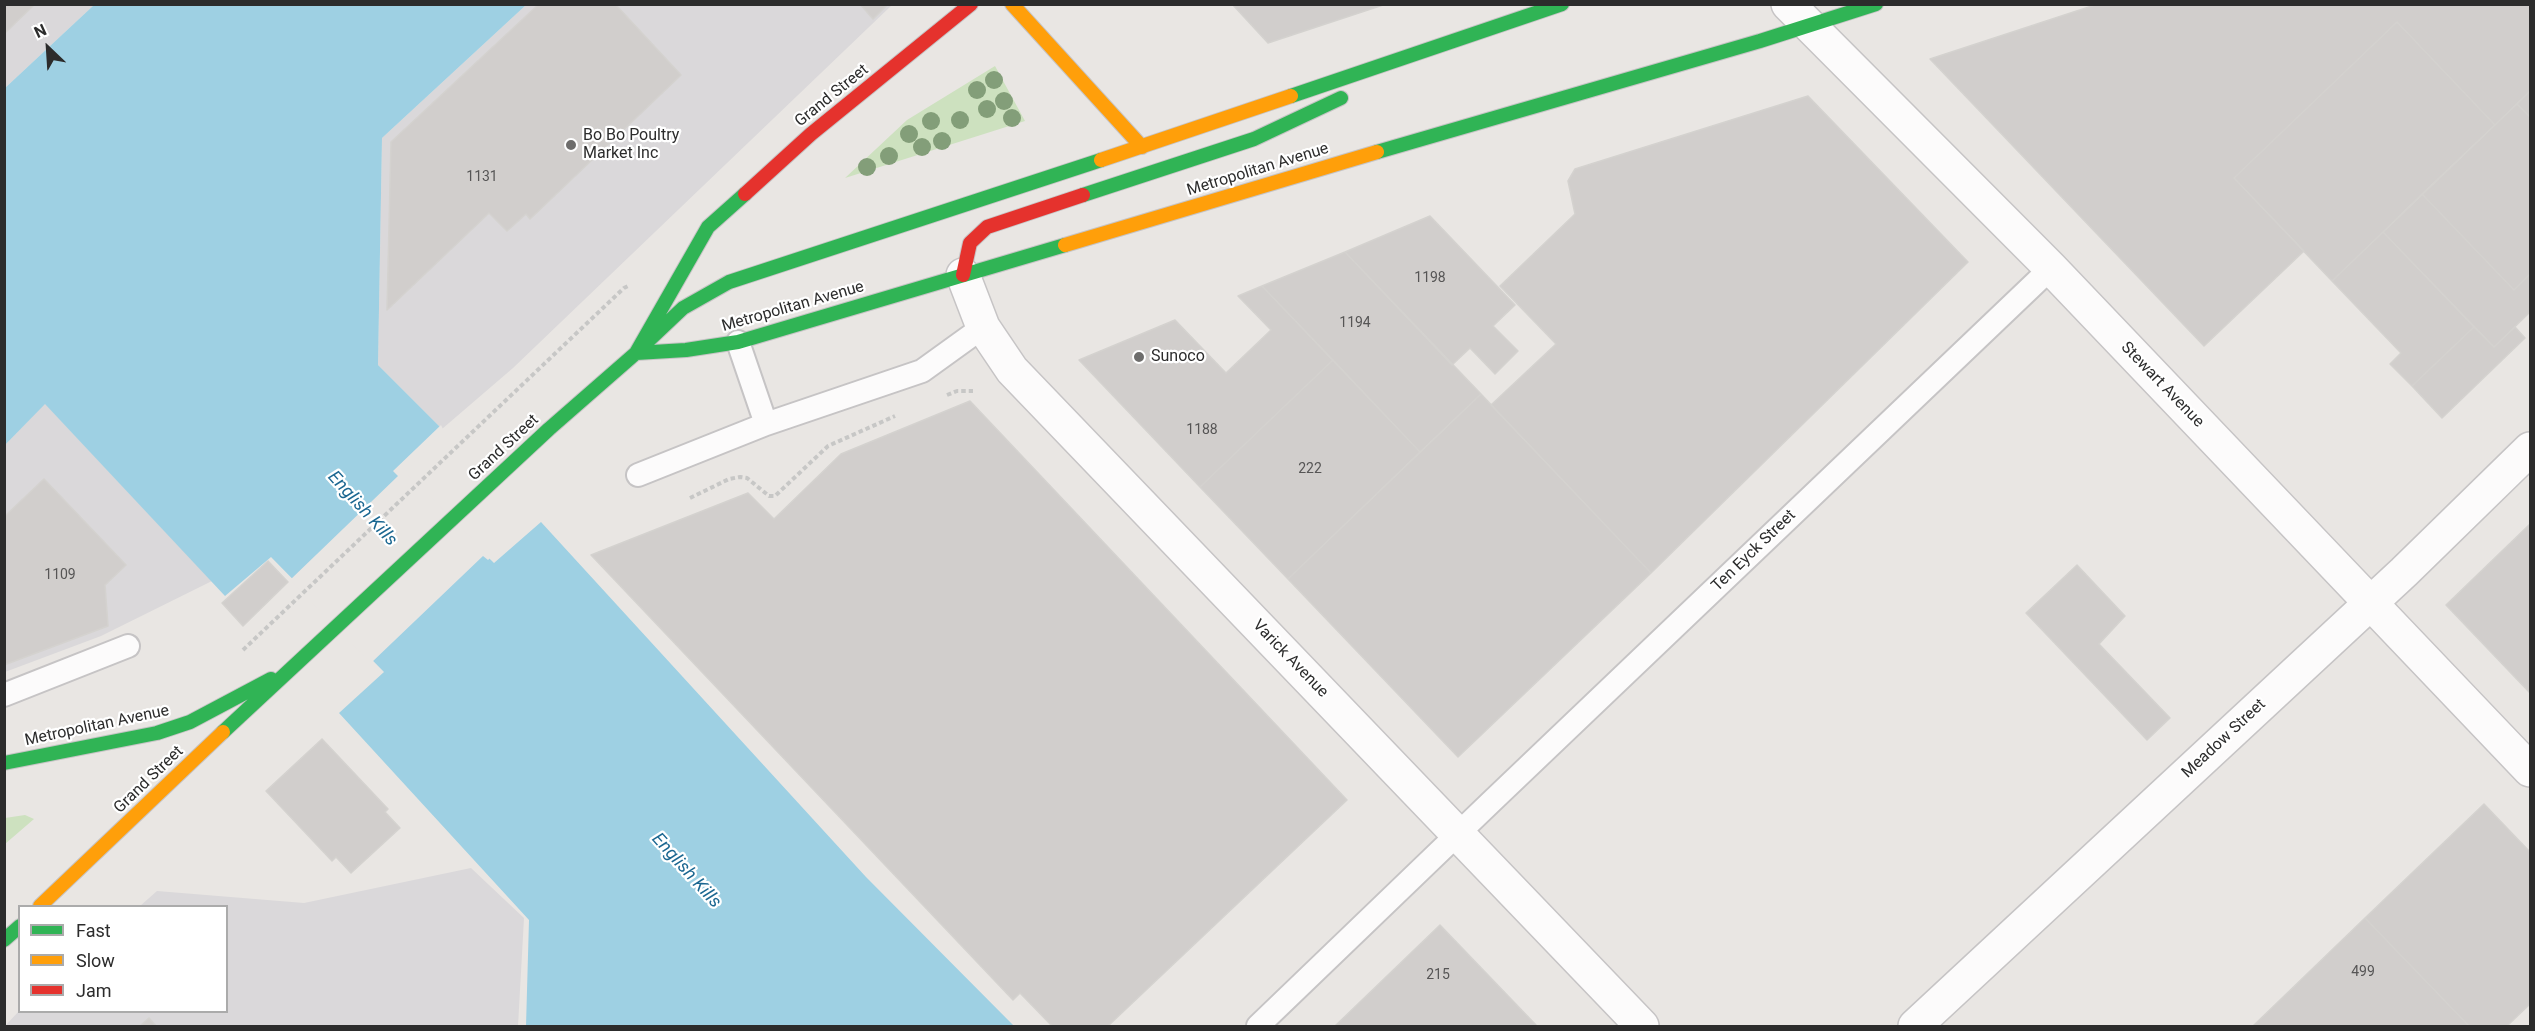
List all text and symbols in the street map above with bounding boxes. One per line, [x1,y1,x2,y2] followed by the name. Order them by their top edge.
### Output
[18,18,78,78] north arrow
[31,20,49,42] text: N
[791,61,873,131] street label: Grand Street
[583,126,679,164] place label: Bo Bo Poultry Market Inc
[564,138,578,152] marker: Bo Bo Poultry Market Inc
[1185,139,1331,201] street label: Metropolitan Avenue
[466,169,498,185] house number: 1131
[1414,270,1446,286] house number: 1198
[720,278,866,336] street label: Metropolitan Avenue
[1339,315,1371,331] house number: 1194
[2116,338,2208,432] street label: Stewart Avenue
[1151,347,1205,367] place label: Sunoco
[1132,350,1146,364] marker: Sunoco
[465,411,543,485] street label: Grand Street
[1186,422,1218,438] house number: 1188
[1298,461,1322,477] house number: 222
[323,467,401,551] water label: English Kills
[1708,506,1800,596] street label: Ten Eyck Street
[44,567,76,583] house number: 1109
[1248,616,1332,702] street label: Varick Avenue
[2178,695,2270,783] street label: Meadow Street
[23,701,171,751] street label: Metropolitan Avenue
[110,742,188,818] street label: Grand Street
[647,829,725,913] water label: English Kills
[18,905,228,1013] legend
[76,920,111,941] text: Fast
[76,950,115,971] text: Slow
[2351,964,2375,980] house number: 499
[1426,967,1450,983] house number: 215
[76,980,112,1001] text: Jam

